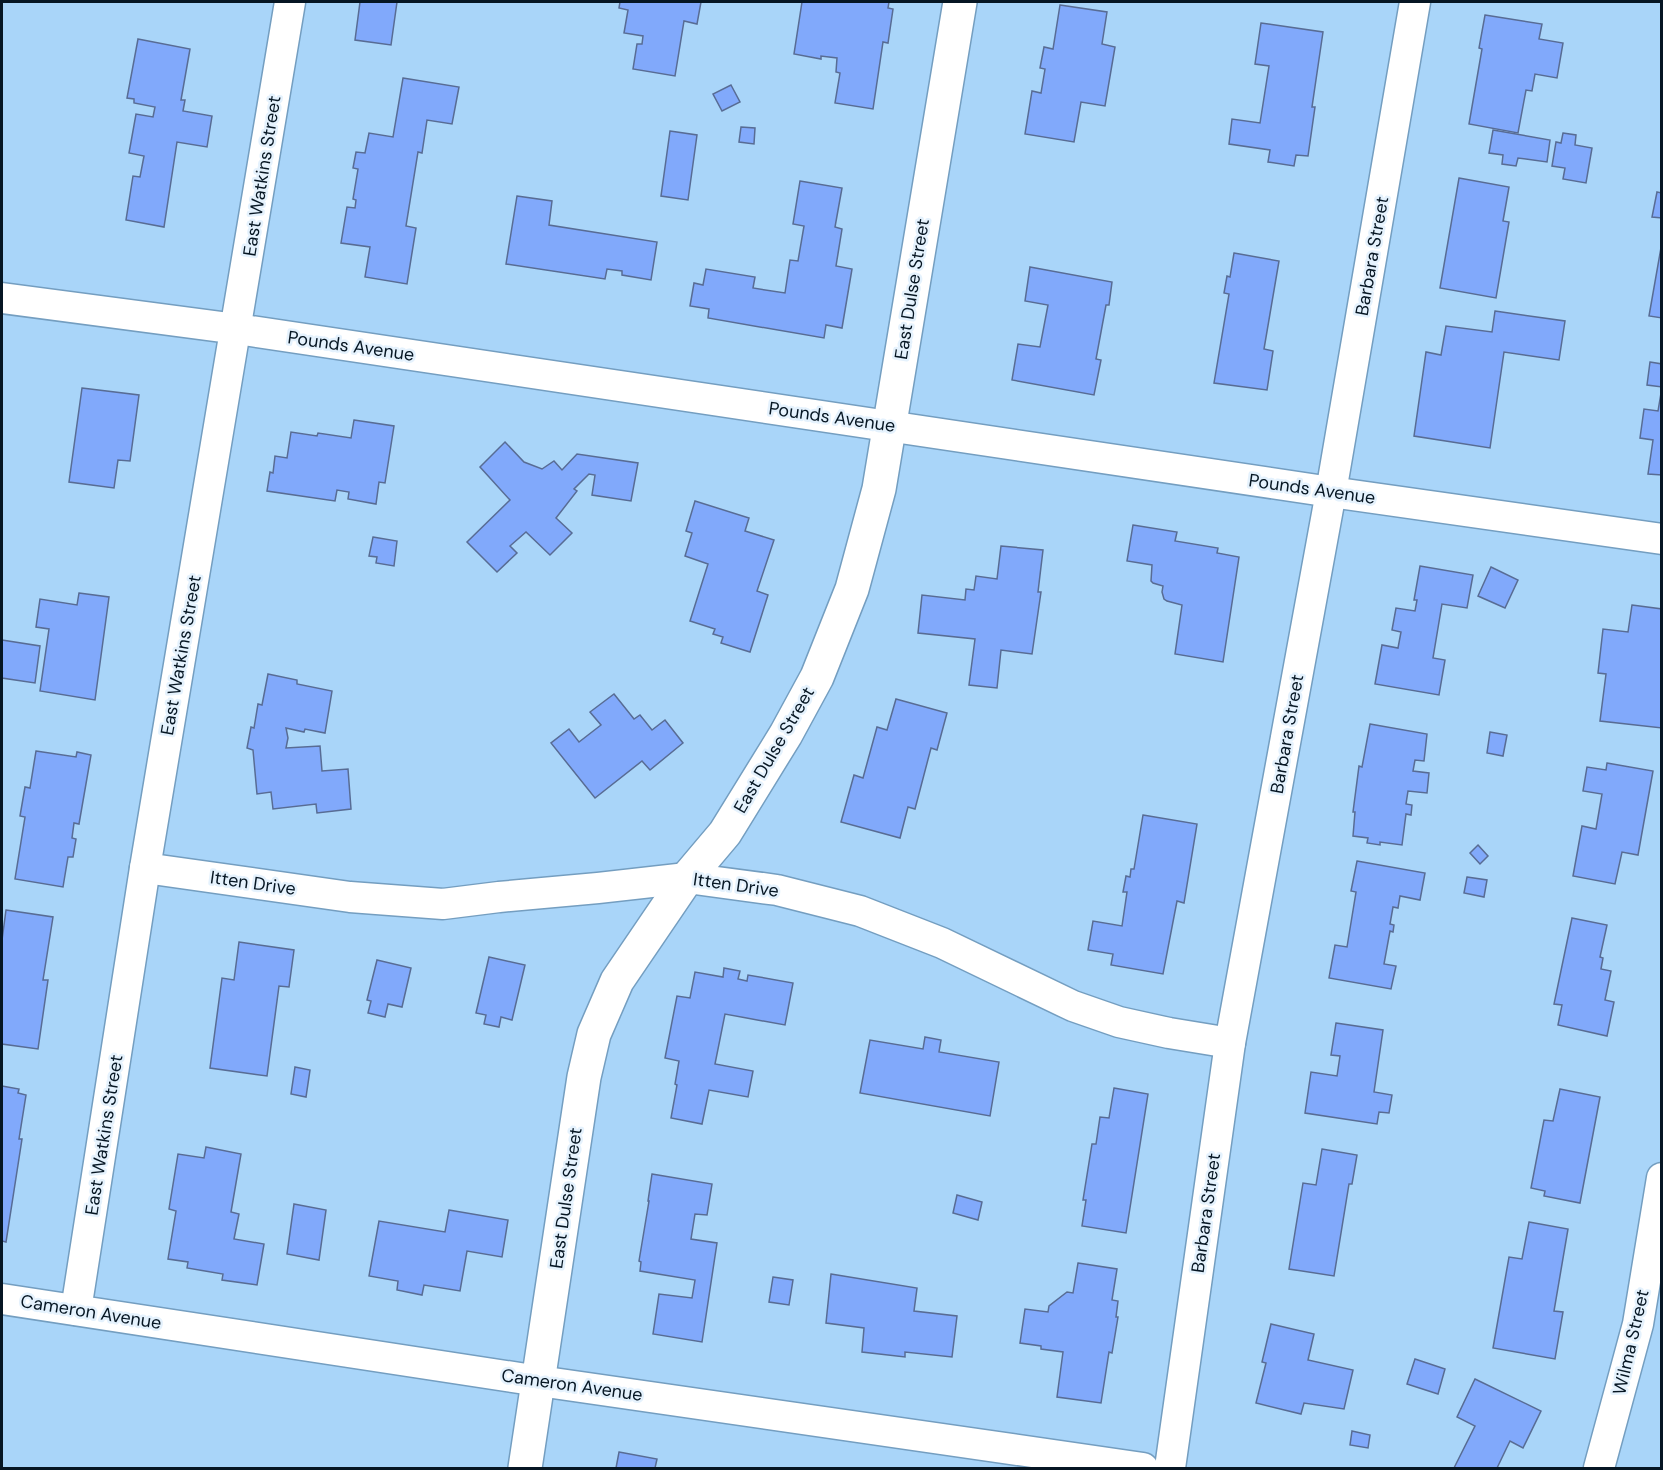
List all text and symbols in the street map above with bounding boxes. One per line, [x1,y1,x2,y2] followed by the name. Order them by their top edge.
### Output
[237,94,287,258] street label: East Watkins Street
[1350,195,1394,317] street label: Barbara Street
[889,217,935,361] street label: East Dulse Street
[286,325,416,367] street label: Pounds Avenue
[767,396,897,438] street label: Pounds Avenue
[1247,468,1377,510] street label: Pounds Avenue
[155,573,207,737] street label: East Watkins Street
[1265,673,1309,795] street label: Barbara Street
[728,682,820,818] street label: East Dulse Street
[209,865,297,901] street label: Itten Drive
[692,867,780,903] street label: Itten Drive
[79,1053,129,1217] street label: East Watkins Street
[544,1126,588,1270] street label: East Dulse Street
[1186,1152,1226,1274] street label: Barbara Street
[1607,1287,1655,1397] street label: Wilma Street
[19,1289,163,1335] street label: Cameron Avenue
[500,1363,644,1407] street label: Cameron Avenue

